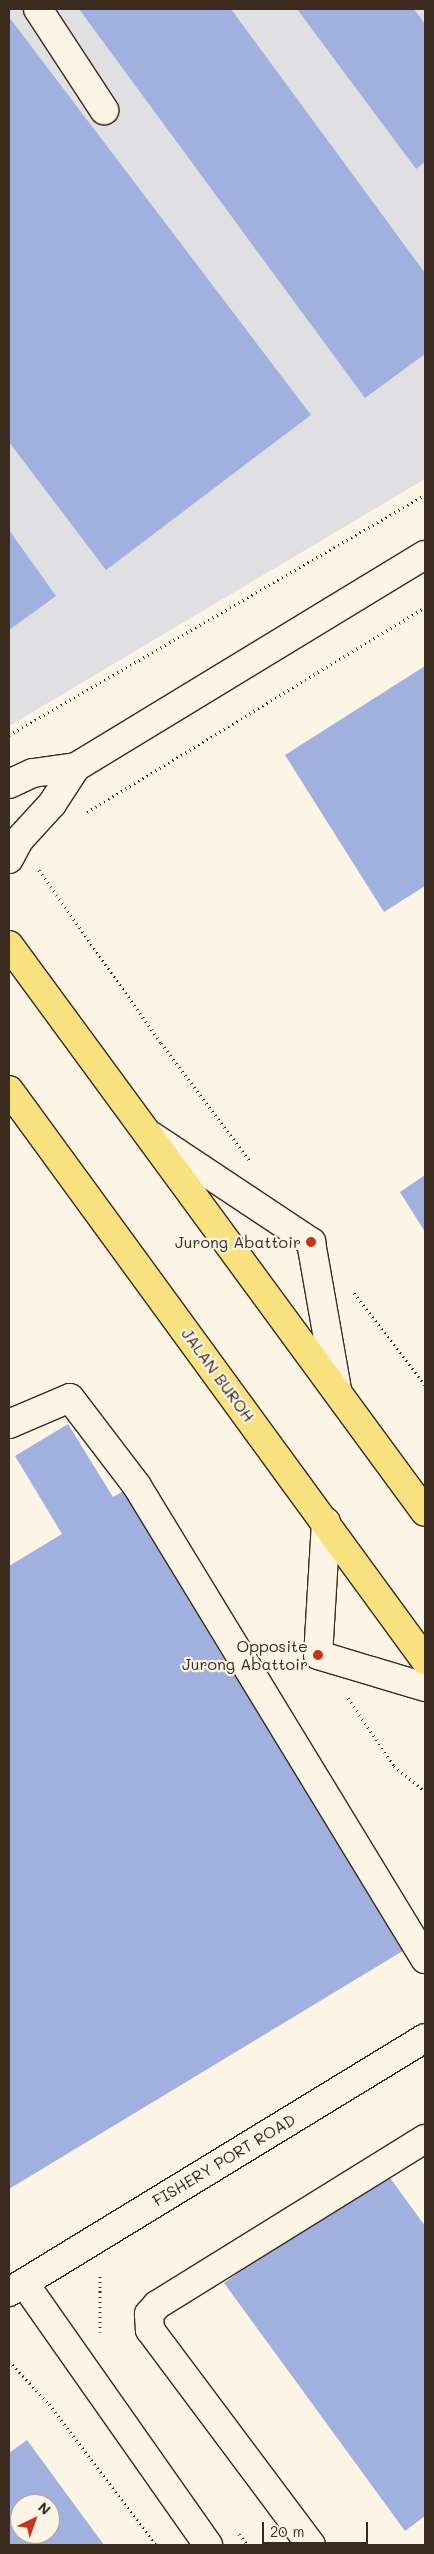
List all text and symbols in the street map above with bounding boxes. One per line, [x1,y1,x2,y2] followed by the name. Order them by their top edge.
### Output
[175,1232,301,1252] place label: Jurong Abattoir
[305,1236,317,1248] marker: Jurong Abattoir
[178,1324,258,1426] street label: JALAN BUROH
[182,1636,308,1674] place label: Opposite Jurong Abattoir
[312,1649,324,1661] marker: Opposite Jurong Abattoir
[149,2110,299,2210] street label: FISHERY PORT ROAD
[10,2494,60,2544] north arrow
[34,2498,55,2519] text: N
[264,2512,370,2544] scale bar
[270,2521,304,2541] text: 20 m

